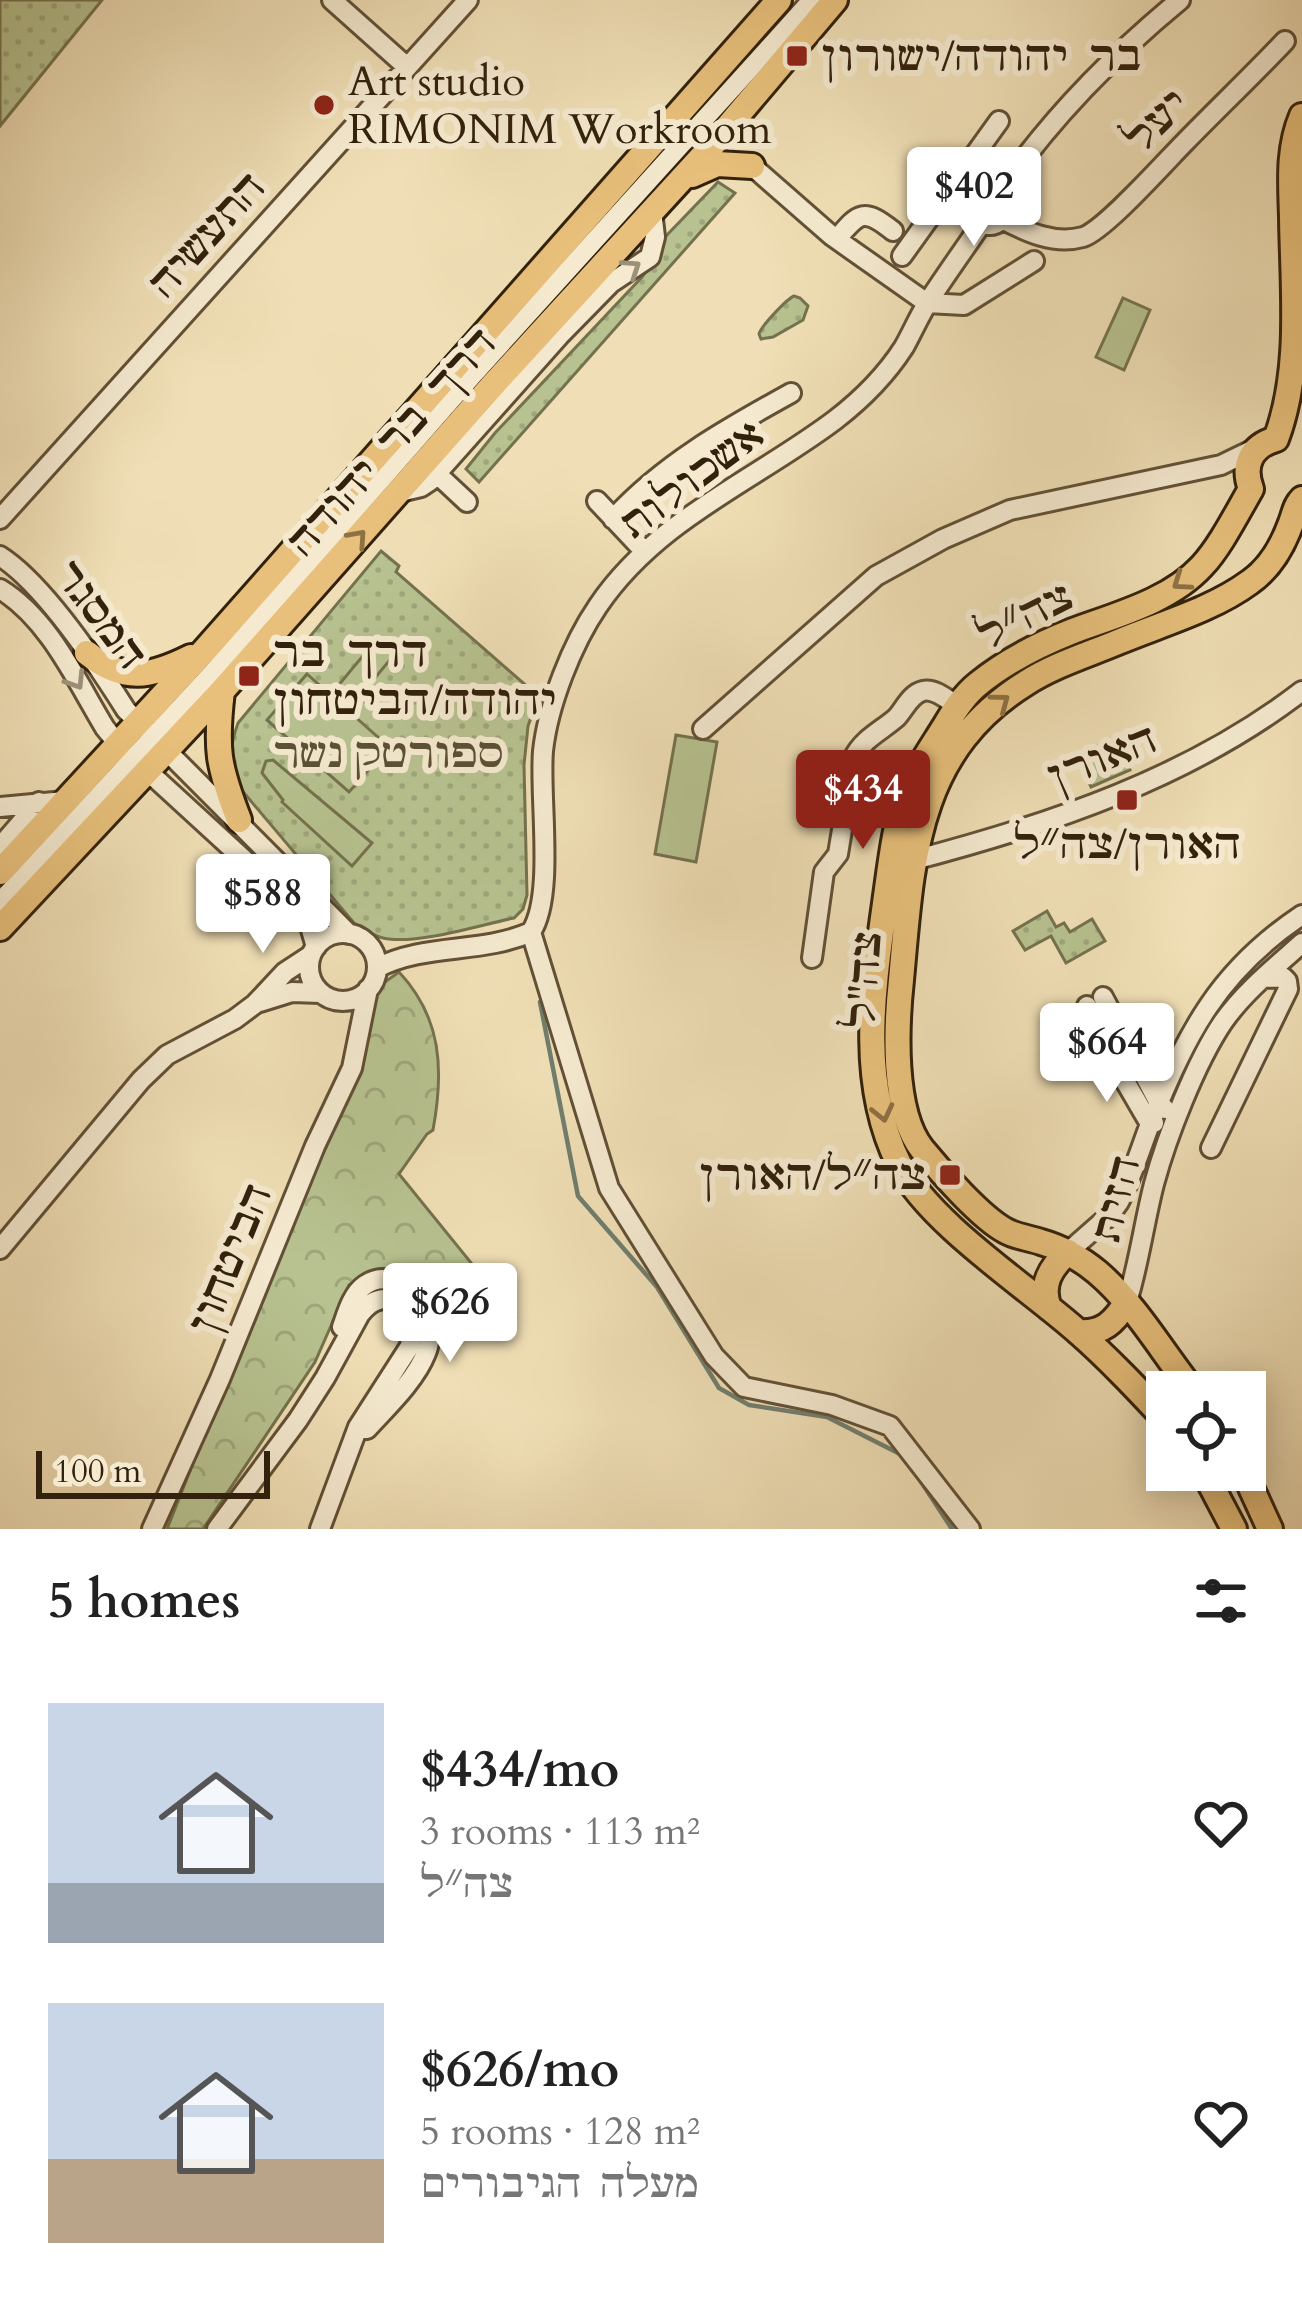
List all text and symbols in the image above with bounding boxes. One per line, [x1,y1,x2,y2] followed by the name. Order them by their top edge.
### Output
[821,28,1143,85] place label: בר יהודה/ישורון
[784,43,810,69] marker: בר יהודה/ישורון
[348,53,772,158] place label: Art studio RIMONIM Workroom
[1112,76,1202,166] street label: יעל
[311,92,337,118] marker: Art studio RIMONIM Workroom
[903,147,1045,249] pin: $402
[934,159,1014,212] text: $402
[136,160,278,310] street label: התעשיה
[619,260,641,282] one-way arrow
[274,316,510,568] street label: דרך בר יהודה
[608,406,776,552] street label: אשכולות
[344,531,365,552] one-way arrow
[40,549,160,681] street label: המסגר
[967,568,1083,664] street label: צה״ל
[1172,568,1194,590] one-way arrow
[273,624,557,729] place label: דרך בר יהודה/הביטחון
[236,663,262,689] marker: דרך בר יהודה/הביטחון
[62,667,84,689] one-way arrow
[987,694,1009,716] one-way arrow
[1039,710,1165,806] street label: האורן
[273,725,505,782] park label: ספורטק נשר
[792,750,934,852] pin: $434
[823,762,903,815] text: $434
[1114,787,1140,813] marker: האורן/צה״ל
[1013,816,1241,873] place label: האורן/צה״ל
[192,854,334,956] pin: $588
[223,866,303,919] text: $588
[832,930,896,1030] street label: צה"ל
[1036,1003,1178,1105] pin: $664
[1067,1015,1147,1068] text: $664
[869,1102,894,1123] one-way arrow
[699,1147,926,1204] place label: צה״ל/האורן
[1078,1150,1154,1248] street label: הזית
[937,1162,963,1188] marker: צה״ל/האורן
[174,1176,286,1342] street label: הביטחון
[379,1263,521,1365] pin: $626
[410,1275,490,1328] text: $626
[1146,1371,1266,1491] map controls
[1146,1371,1266,1491] button: locate
[36,1445,270,1498] scale bar
[54,1449,141,1494] text: 100 m
[48,1566,240,1636] text: 5 homes
[1188,1568,1254,1634] icon: filters
[420,1735,619,1805] text: $434/mo
[144,1751,288,1895] icon: home
[1188,1790,1254,1856] icon: heart
[420,1805,700,1858] text: 3 rooms · 113 m²
[420,1858,513,1911] text: צה״ל
[420,2035,619,2105] text: $626/mo
[144,2051,288,2195] icon: home
[1188,2090,1254,2156] icon: heart
[420,2105,700,2158] text: 5 rooms · 128 m²
[420,2158,700,2211] text: מעלה הגיבורים

